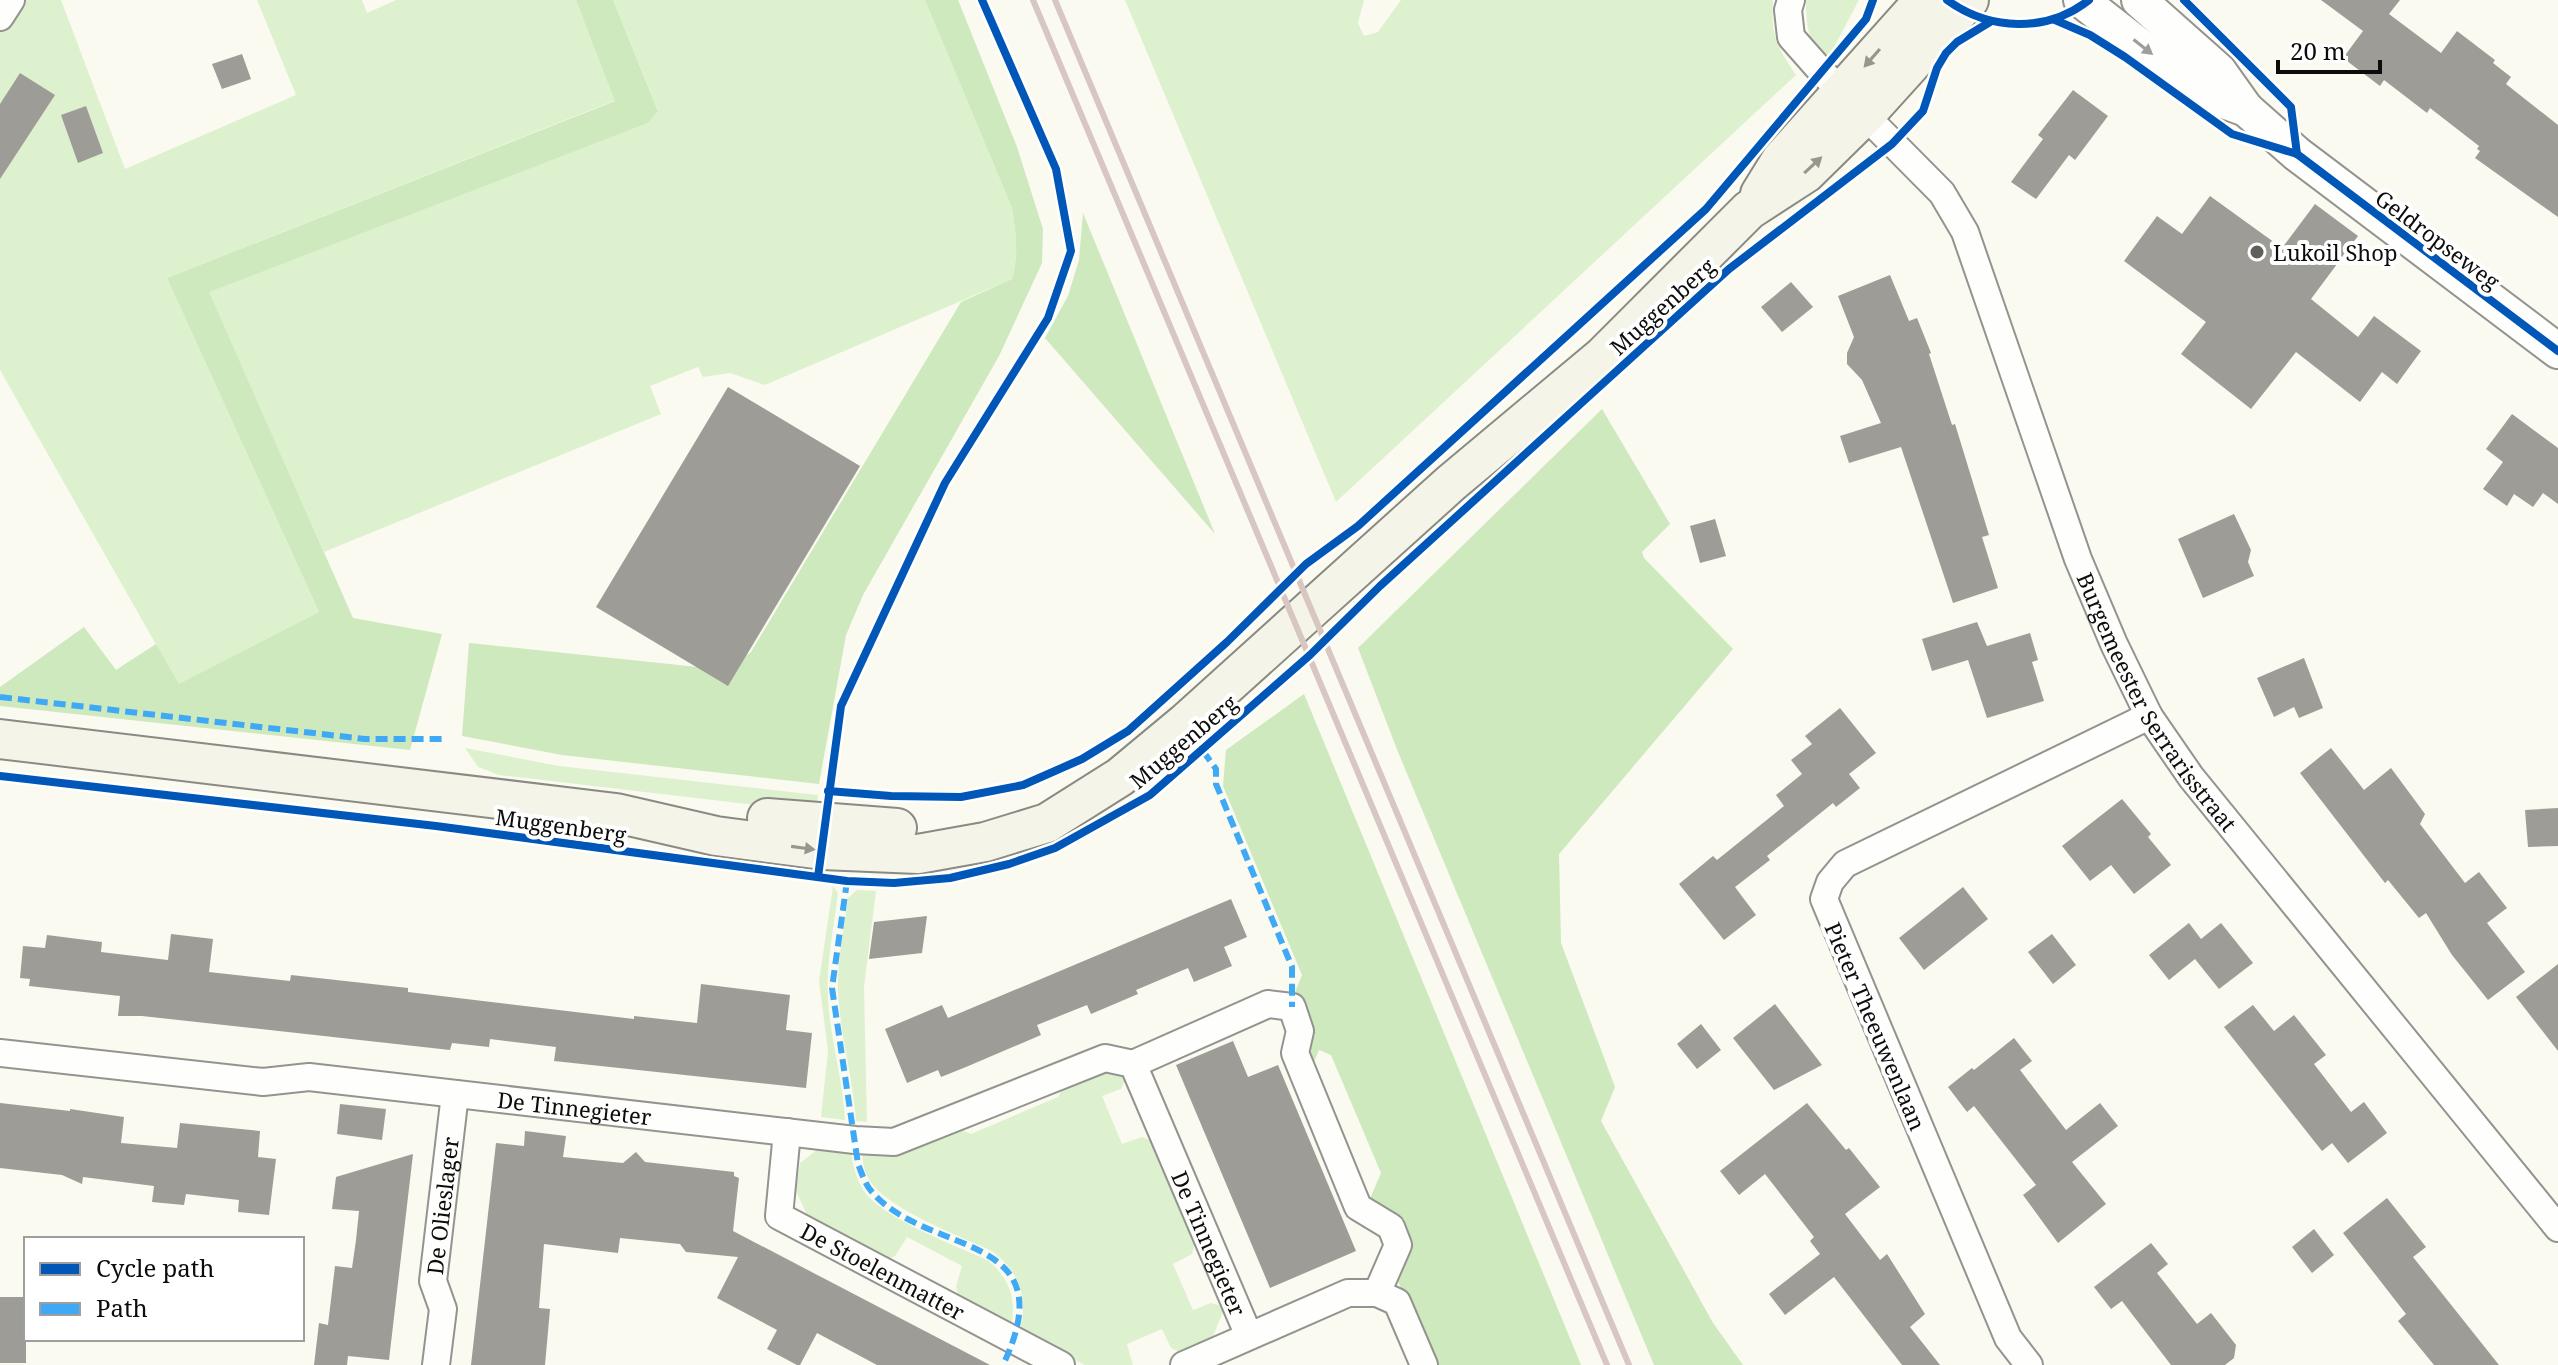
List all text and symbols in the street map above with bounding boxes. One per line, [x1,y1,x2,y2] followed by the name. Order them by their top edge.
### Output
[2278,24,2380,74] scale bar
[2290,34,2346,67] text: 20 m
[2133,39,2153,55] one-way arrow
[1864,49,1882,68] one-way arrow
[1803,157,1822,175] one-way arrow
[2370,182,2507,296] street label: Geldropseweg
[2273,237,2398,267] place label: Lukoil Shop
[2248,243,2266,261] marker: Lukoil Shop
[1603,251,1721,361] street label: Muggenberg
[2070,568,2244,838] street label: Burgemeester Serrarisstraat
[1123,687,1243,795] street label: Muggenberg
[494,801,628,849] street label: Muggenberg
[791,842,816,855] one-way arrow
[1819,917,1933,1135] street label: Pieter Theeuwenlaan
[496,1084,654,1131] street label: De Tinnegieter
[419,1134,465,1276] street label: De Olieslager
[1165,1166,1254,1321] street label: De Tinnegieter
[796,1215,971,1327] street label: De Stoelenmatter
[24,1237,304,1341] legend
[96,1251,215,1284] text: Cycle path
[96,1291,148,1324] text: Path

